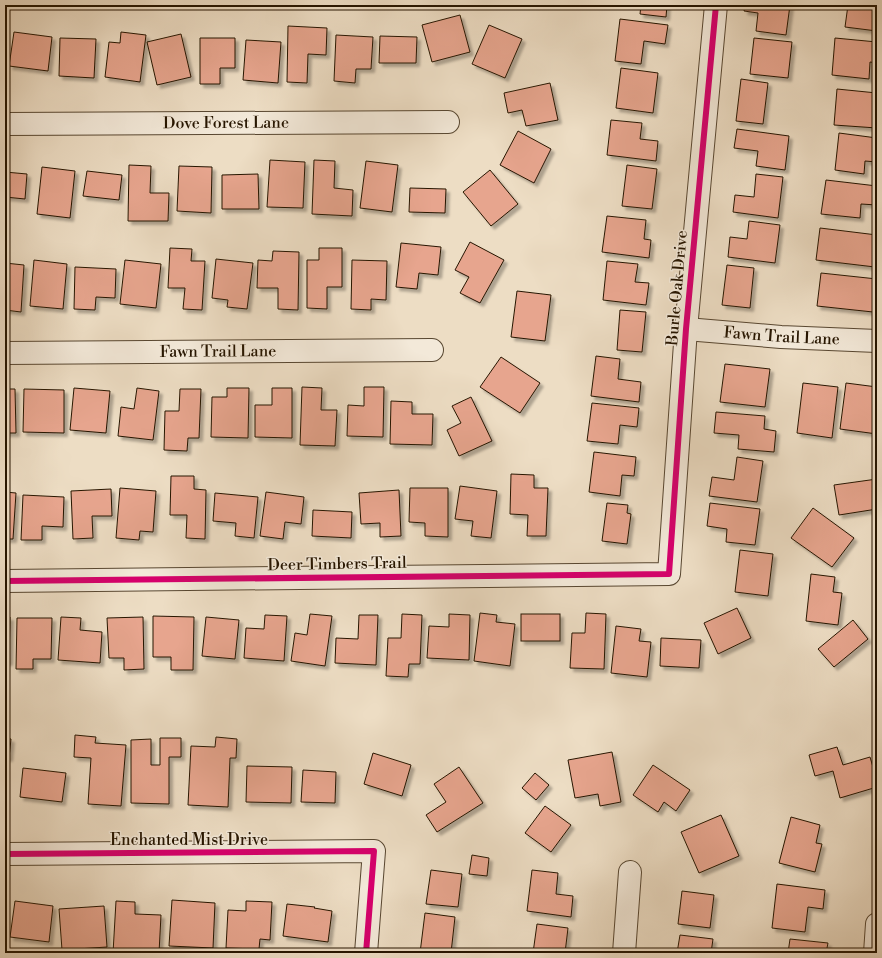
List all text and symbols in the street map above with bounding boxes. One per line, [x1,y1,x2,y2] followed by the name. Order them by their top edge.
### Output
[163,113,289,133] street label: Dove Forest Lane
[662,229,692,348] street label: Burle Oak Drive
[723,322,840,349] street label: Fawn Trail Lane
[160,341,276,362] street label: Fawn Trail Lane
[267,553,407,575] street label: Deer Timbers Trail
[110,830,268,850] street label: Enchanted Mist Drive

